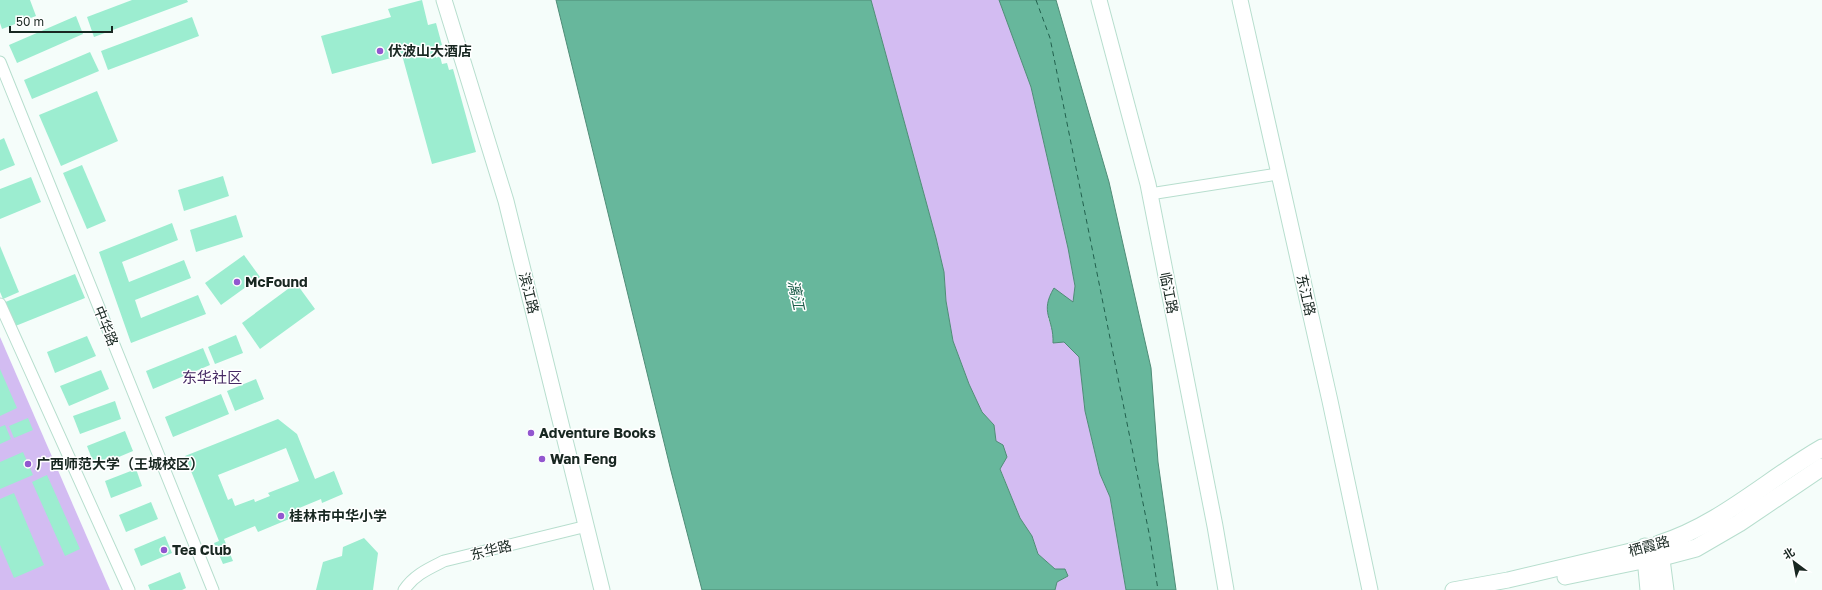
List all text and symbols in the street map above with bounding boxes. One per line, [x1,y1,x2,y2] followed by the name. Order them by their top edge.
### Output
[10,8,112,34] scale bar
[16,14,44,29] text: 50 m
[388,42,472,59] place label: 伏波山大酒店
[375,46,385,56] marker: 伏波山大酒店
[516,270,543,315] street label: 滨江路
[1157,271,1182,315] street label: 临江路
[245,273,308,290] place label: McFound
[1293,273,1319,317] street label: 东江路
[232,277,242,287] marker: McFound
[785,278,809,313] water label: 漓江
[91,303,122,348] street label: 中华路
[182,368,242,386] district label: 东华社区
[539,424,656,441] place label: Adventure Books
[526,428,536,438] marker: Adventure Books
[550,450,617,467] place label: Wan Feng
[537,454,547,464] marker: Wan Feng
[36,455,204,472] place label: 广西师范大学（王城校区）
[23,459,33,469] marker: 广西师范大学（王城校区）
[289,507,387,524] place label: 桂林市中华小学
[276,511,286,521] marker: 桂林市中华小学
[1626,532,1671,559] street label: 栖霞路
[468,536,513,563] street label: 东华路
[172,541,232,558] place label: Tea Club
[1774,542,1814,582] north arrow
[159,545,169,555] marker: Tea Club
[1780,545,1797,562] text: 北

